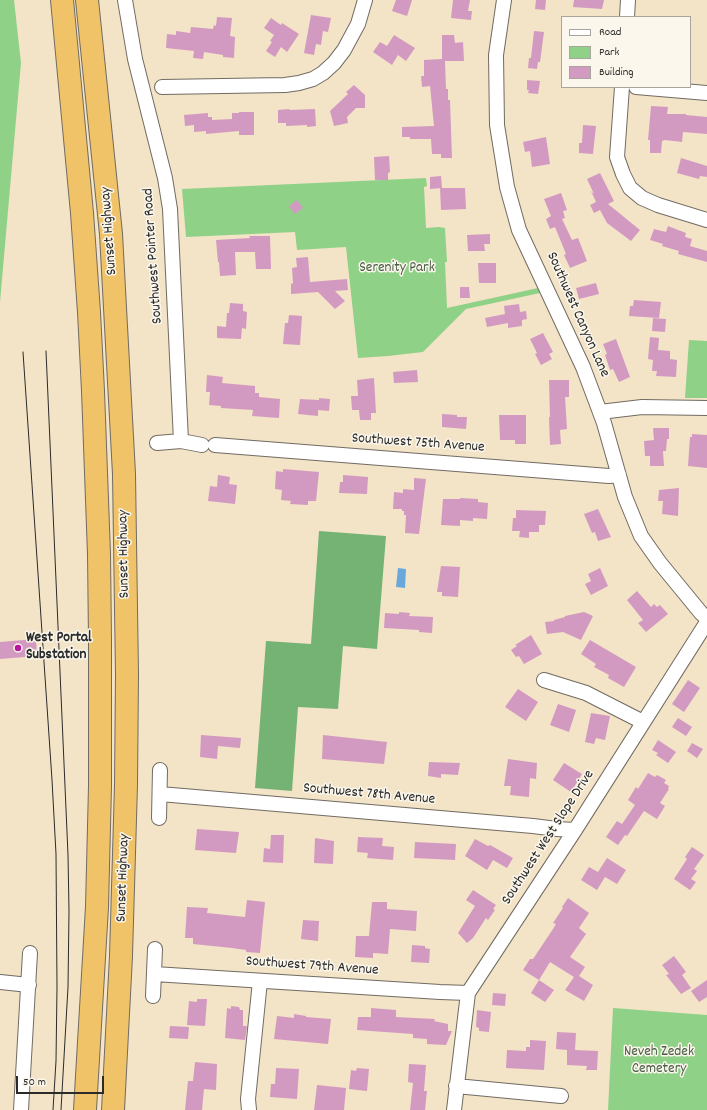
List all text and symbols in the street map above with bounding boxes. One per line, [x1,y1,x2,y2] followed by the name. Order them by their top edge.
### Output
[561,16,691,88] legend
[599,24,621,41] text: Road
[599,44,619,61] text: Park
[599,64,634,81] text: Building
[98,186,122,276] street label: Sunset Highway
[140,188,168,324] street label: Southwest Pointer Road
[541,250,613,380] street label: Southwest Canyon Lane
[359,260,435,278] park label: Serenity Park
[351,430,485,458] street label: Southwest 75th Avenue
[115,510,135,598] street label: Sunset Highway
[26,630,92,665] place label: West Portal Substation
[13,643,23,653] marker: West Portal Substation
[499,767,599,909] street label: Southwest West Slope Drive
[302,780,436,810] street label: Southwest 78th Avenue
[113,833,135,923] street label: Sunset Highway
[245,953,379,981] street label: Southwest 79th Avenue
[624,1044,694,1079] park label: Neveh Zedek Cemetery
[18,1068,106,1094] scale bar
[23,1074,46,1091] text: 50 m

